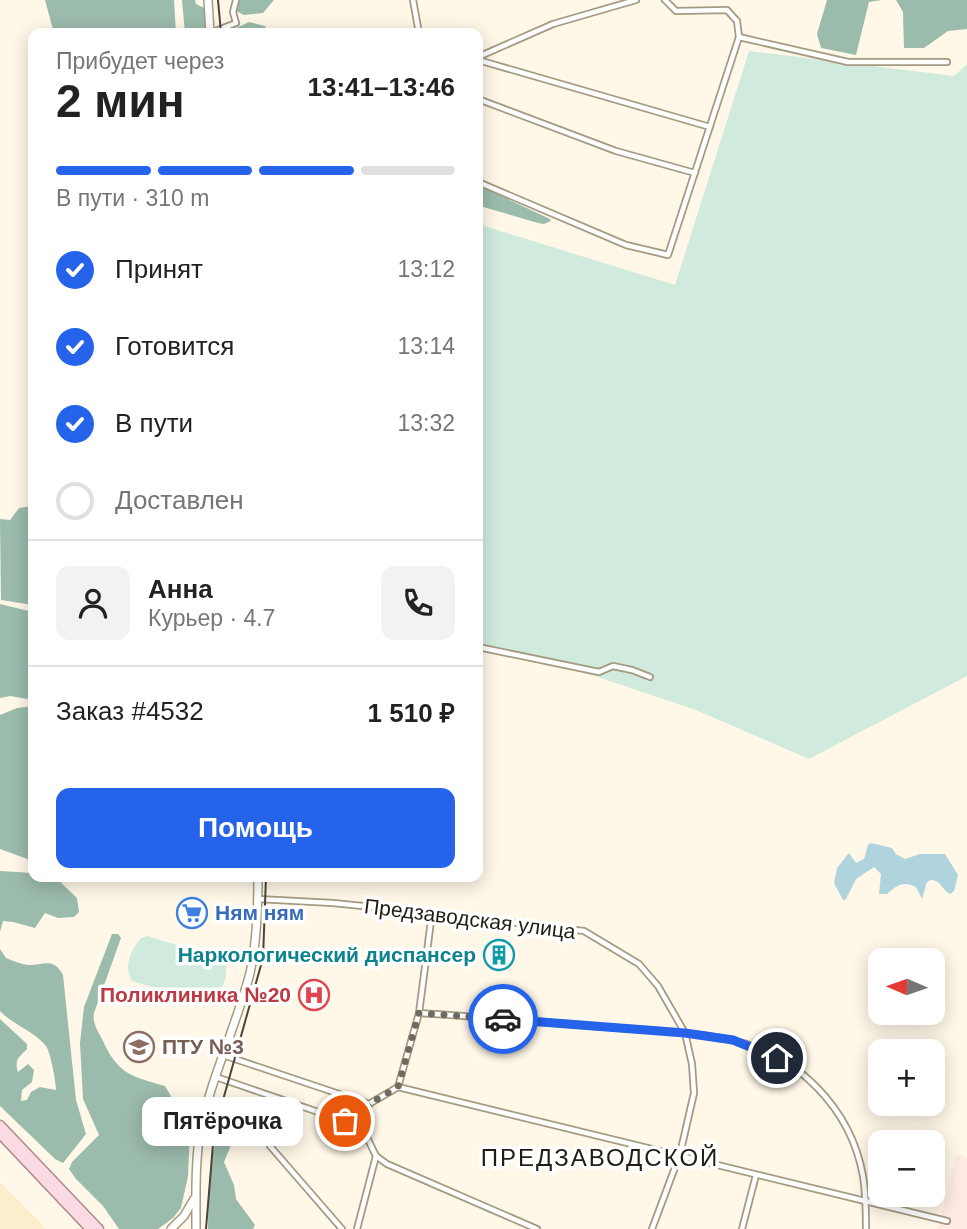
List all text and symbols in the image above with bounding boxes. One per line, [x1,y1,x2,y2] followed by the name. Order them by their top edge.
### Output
[56,48,224,74] text: Прибудет через
[308,72,455,102] text: 13:41–13:46
[56,75,184,127] text: 2 мин
[56,185,209,211] text: В пути · 310 m
[56,251,94,289] icon: check
[115,254,203,284] text: Принят
[397,256,455,282] text: 13:12
[56,328,94,366] icon: check
[115,331,234,361] text: Готовится
[397,333,455,359] text: 13:14
[56,405,94,443] icon: check
[115,408,193,438] text: В пути
[397,410,455,436] text: 13:32
[115,485,244,515] text: Доставлен
[56,566,130,640] button: person
[381,566,455,640] button: phone
[148,574,213,604] text: Анна
[148,605,275,631] text: Курьер · 4.7
[56,696,204,726] text: Заказ #4532
[368,698,455,728] text: 1 510 ₽
[56,788,455,868] button: Помощь
[363,894,577,943] street label: Предзаводская улица
[175,896,209,930] supermarket icon: Ням ням
[215,901,304,924] place label: Ням ням
[482,938,516,972] building icon: Наркологический диспансер
[178,943,476,966] place label: Наркологический диспансер
[868,948,945,1026] north arrow
[868,948,945,1207] map controls
[297,978,331,1012] hospital icon: Поликлиника №20
[100,983,291,1006] place label: Поликлиника №20
[468,984,538,1054] courier
[484,1000,522,1038] icon: car
[747,1028,807,1088] pin
[122,1030,156,1064] school or university icon: ПТУ №3
[162,1035,244,1058] place label: ПТУ №3
[758,1039,796,1077] icon: home
[868,1039,945,1116] button: +
[315,1091,375,1151] pin
[142,1096,303,1146] callout: Пятёрочка
[326,1102,364,1140] icon: bag
[163,1108,282,1134] text: Пятёрочка
[868,1130,945,1207] button: −
[481,1144,719,1171] district label: ПРЕДЗАВОДСКОЙ

